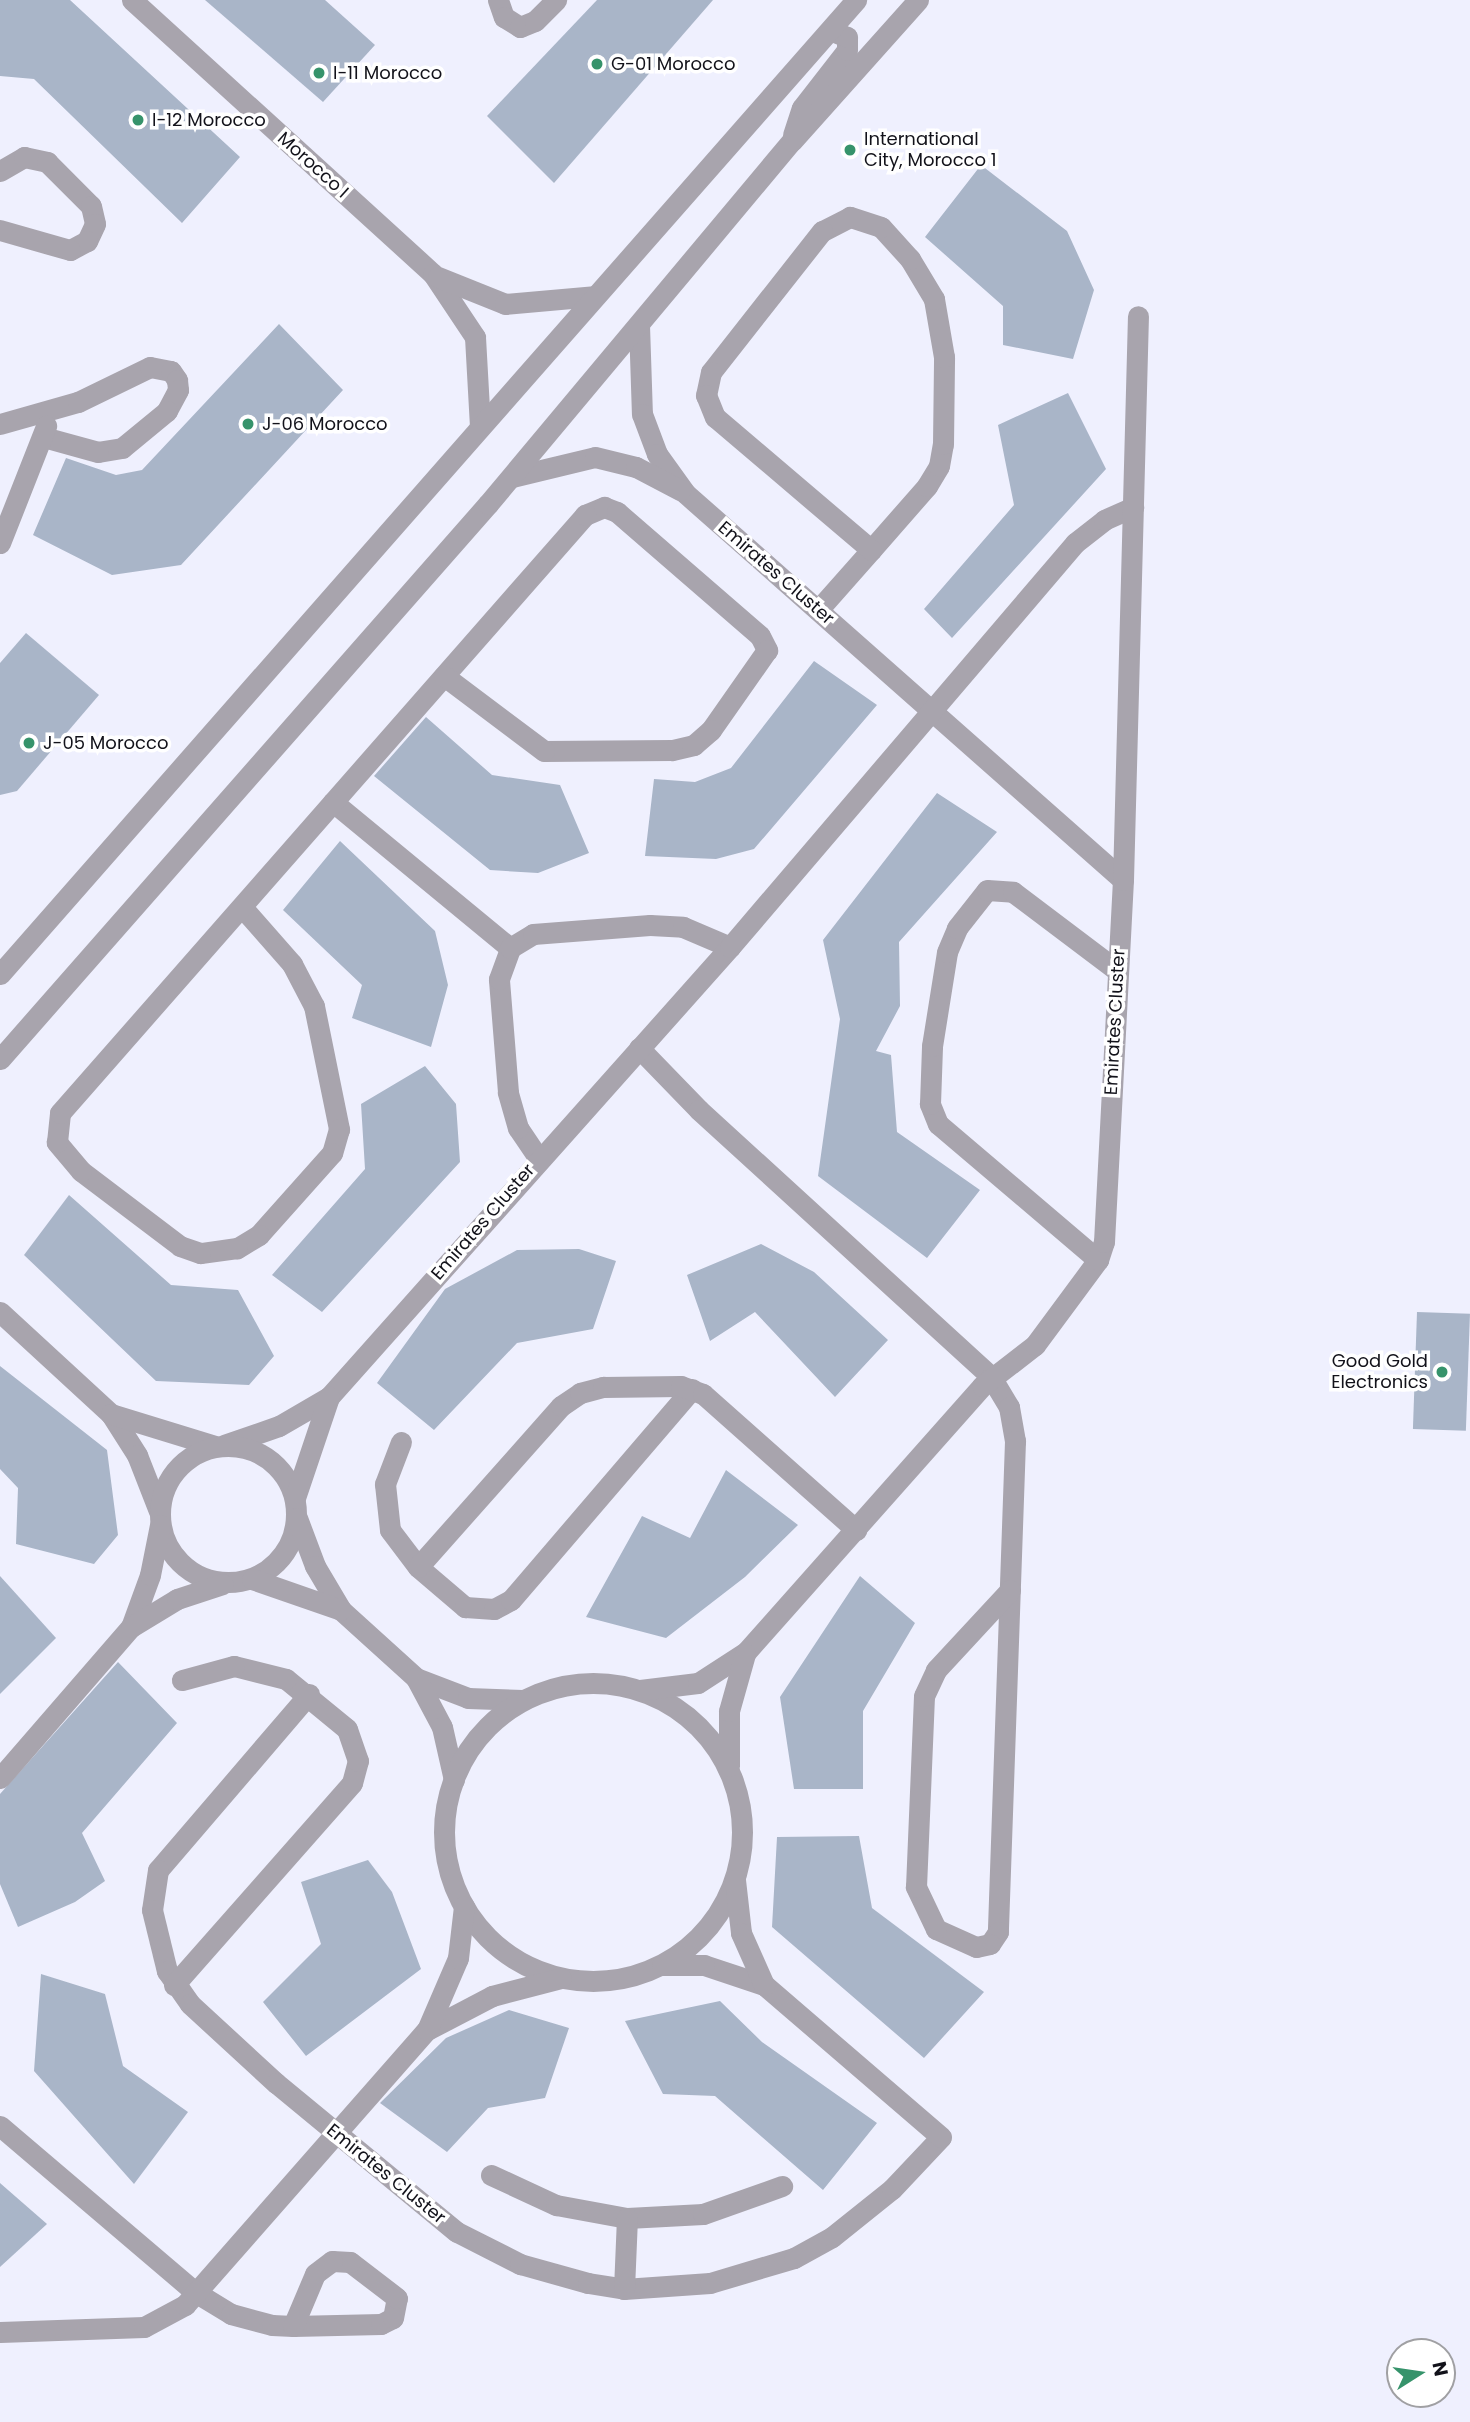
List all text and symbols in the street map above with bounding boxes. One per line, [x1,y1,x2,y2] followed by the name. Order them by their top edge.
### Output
[611,53,735,75] place label: G-01 Morocco
[589,56,605,72] marker: G-01 Morocco
[333,62,442,84] place label: I-11 Morocco
[311,65,327,81] marker: I-11 Morocco
[152,109,266,131] place label: I-12 Morocco
[130,112,146,128] marker: I-12 Morocco
[273,128,353,202] street label: Morocco I
[864,129,997,172] place label: International City, Morocco 1
[842,142,858,158] marker: International City, Morocco 1
[262,413,388,435] place label: J-06 Morocco
[240,416,256,432] marker: J-06 Morocco
[714,517,838,629] street label: Emirates Cluster
[43,732,168,754] place label: J-05 Morocco
[21,735,37,751] marker: J-05 Morocco
[1100,948,1130,1096] street label: Emirates Cluster
[427,1160,539,1284] street label: Emirates Cluster
[1331,1351,1428,1394] place label: Good Gold Electronics
[1434,1364,1450,1380] marker: Good Gold Electronics
[322,2119,450,2229] street label: Emirates Cluster
[1386,2338,1456,2408] north arrow
[1425,2359,1455,2379] text: N

